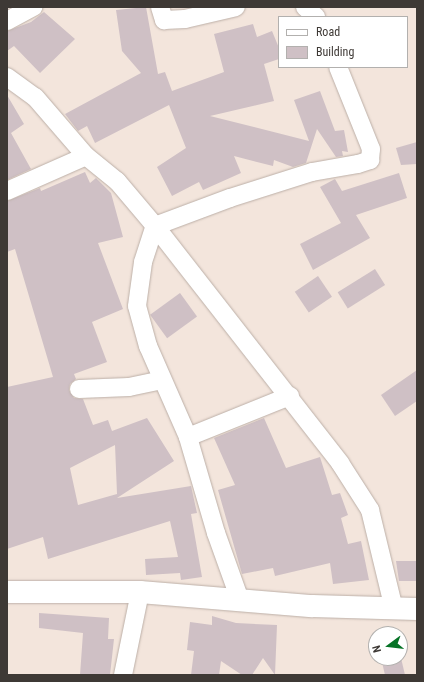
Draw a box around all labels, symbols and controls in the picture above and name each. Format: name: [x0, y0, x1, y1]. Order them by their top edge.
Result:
legend: [278, 16, 408, 68]
text: Road: [316, 25, 340, 39]
text: Building: [316, 45, 354, 59]
north arrow: [368, 626, 408, 666]
text: N: [370, 644, 384, 654]

